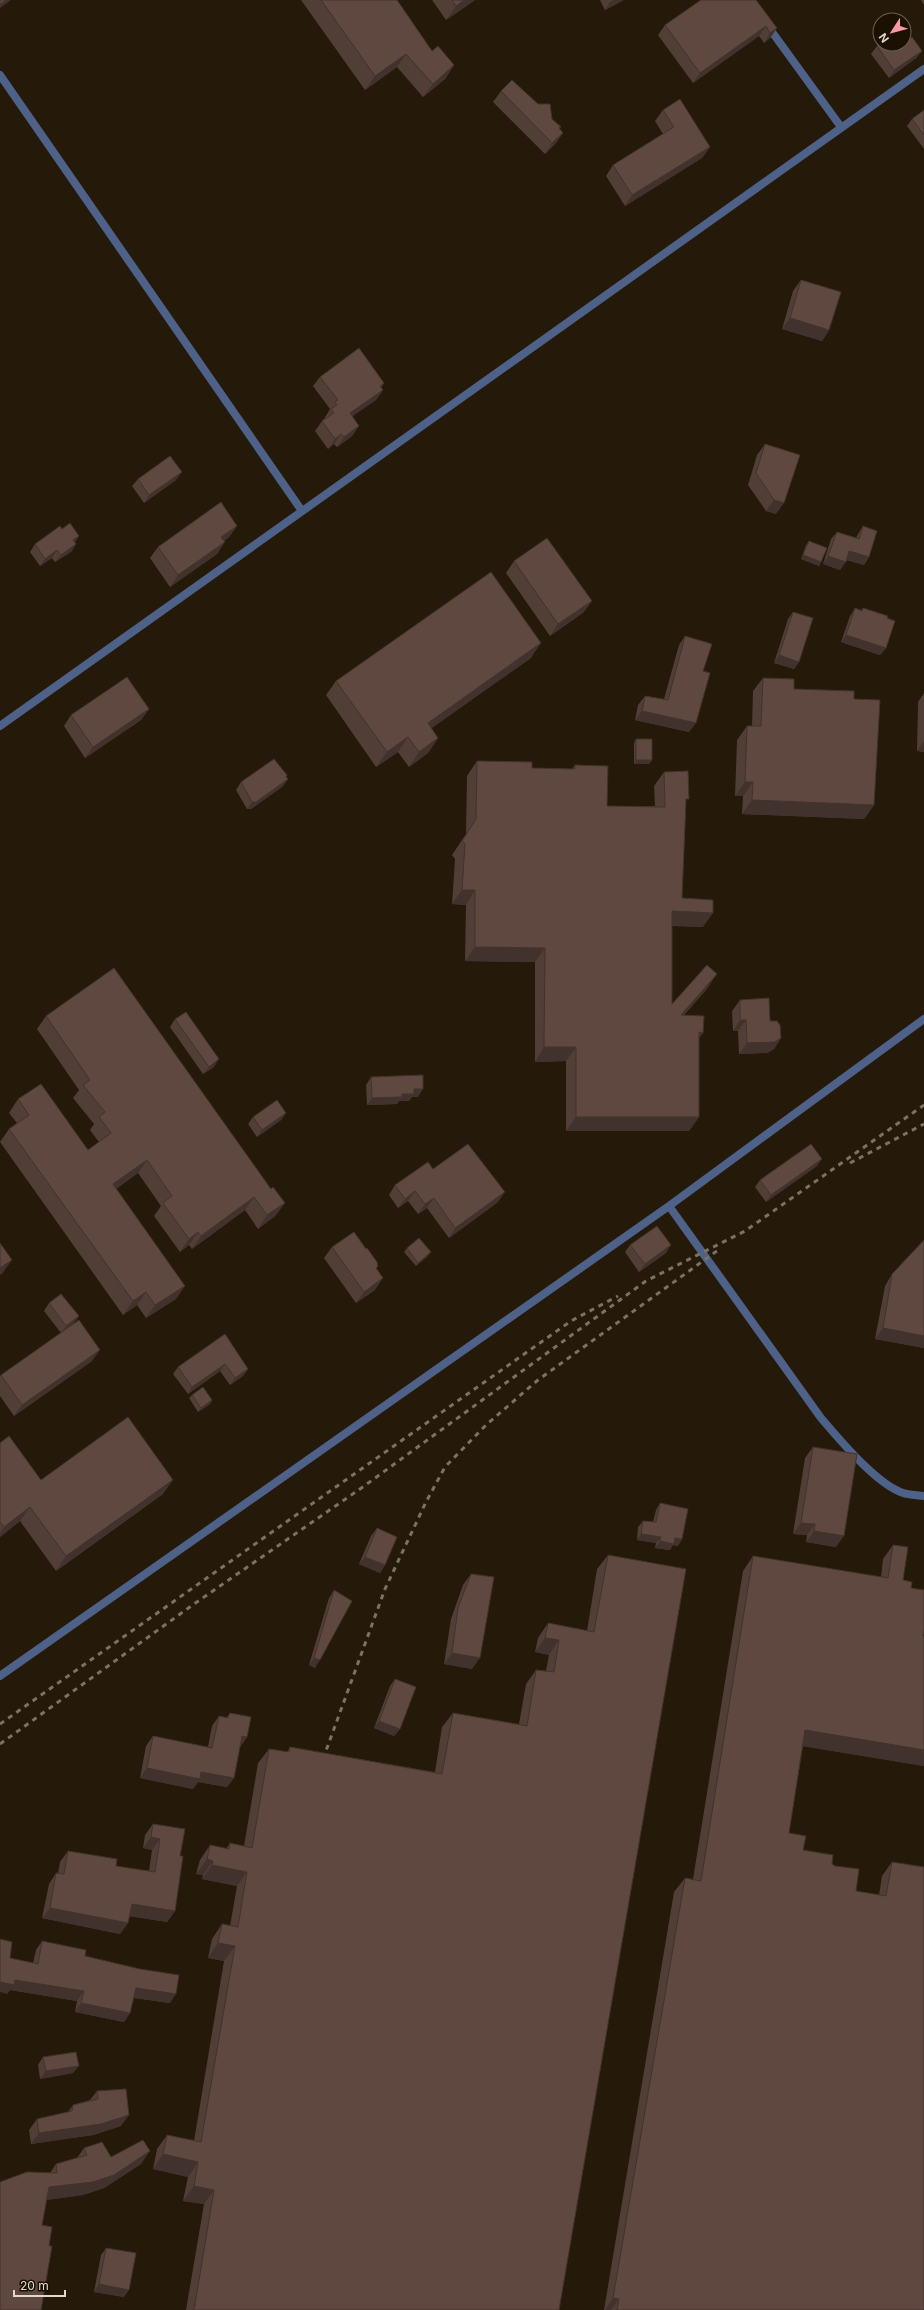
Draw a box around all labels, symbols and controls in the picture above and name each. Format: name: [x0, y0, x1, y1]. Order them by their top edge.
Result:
north arrow: [872, 12, 912, 52]
text: N: [876, 30, 892, 45]
scale bar: [14, 2272, 65, 2298]
text: 20 m: [20, 2278, 49, 2293]

